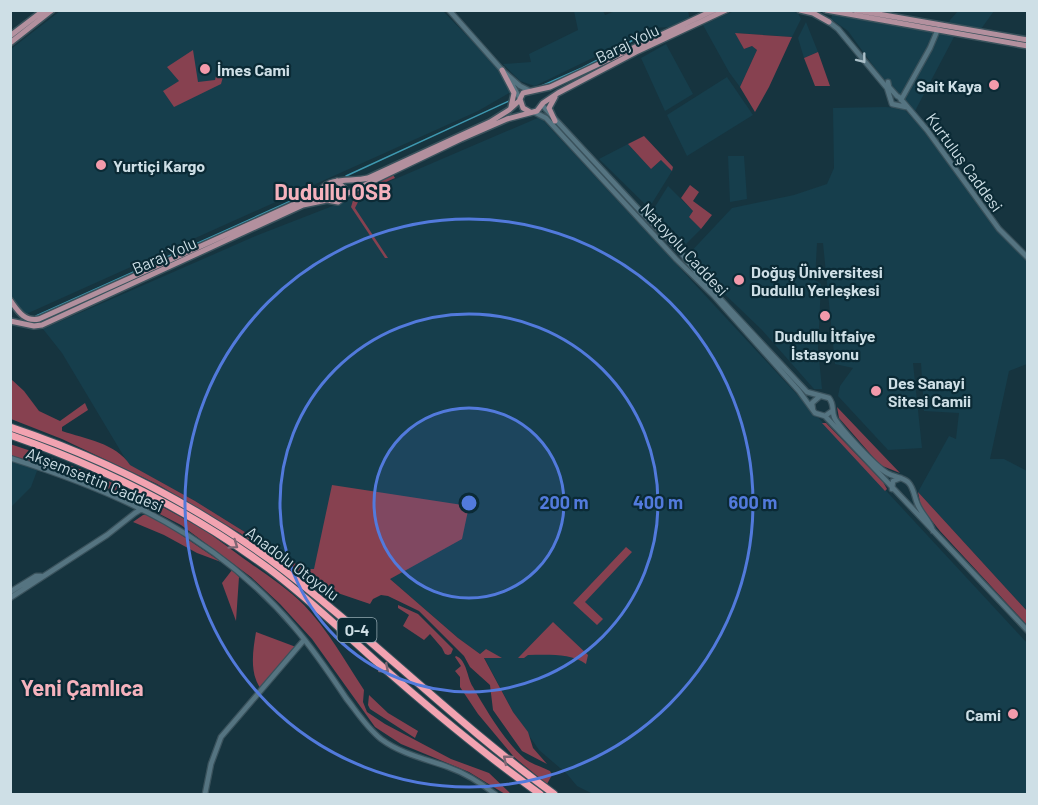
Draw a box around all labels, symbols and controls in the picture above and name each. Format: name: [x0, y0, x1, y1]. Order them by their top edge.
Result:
street label: Baraj Yolu: [592, 19, 662, 67]
one-way arrow: [855, 53, 866, 64]
place label: İmes Cami: [217, 60, 290, 79]
marker: İmes Cami: [198, 62, 212, 76]
place label: Sait Kaya: [916, 76, 982, 95]
marker: Sait Kaya: [987, 78, 1001, 92]
street label: Kurtuluş Caddesi: [923, 109, 1007, 215]
place label: Yurtiçi Kargo: [113, 156, 205, 175]
marker: Yurtiçi Kargo: [94, 158, 108, 172]
district label: Dudullu OSB: [274, 178, 392, 204]
street label: Natoyolu Caddesi: [637, 199, 733, 299]
street label: Baraj Yolu: [129, 232, 199, 278]
place label: Doğuş Üniversitesi Dudullu Yerleşkesi: [751, 262, 883, 299]
marker: Doğuş Üniversitesi Dudullu Yerleşkesi: [732, 273, 746, 287]
marker: Dudullu İtfaiye İstasyonu: [818, 309, 832, 323]
place label: Dudullu İtfaiye İstasyonu: [774, 326, 876, 363]
place label: Des Sanayi Sitesi Camii: [888, 373, 971, 410]
marker: Des Sanayi Sitesi Camii: [869, 384, 883, 398]
street label: Akşemsettin Caddesi: [24, 443, 166, 515]
text: 200 m: [539, 491, 589, 513]
text: 400 m: [633, 491, 683, 513]
text: 600 m: [729, 491, 777, 513]
centre of rings: [459, 493, 479, 513]
street label: Anadolu Otoyolu: [243, 522, 343, 604]
one-way arrow: [228, 538, 239, 549]
road number: O-4: [338, 618, 376, 642]
one-way arrow: [378, 662, 389, 673]
district label: Yeni Çamlıca: [20, 674, 144, 700]
place label: Cami: [965, 705, 1001, 724]
marker: Cami: [1006, 707, 1020, 721]
one-way arrow: [503, 755, 514, 766]

